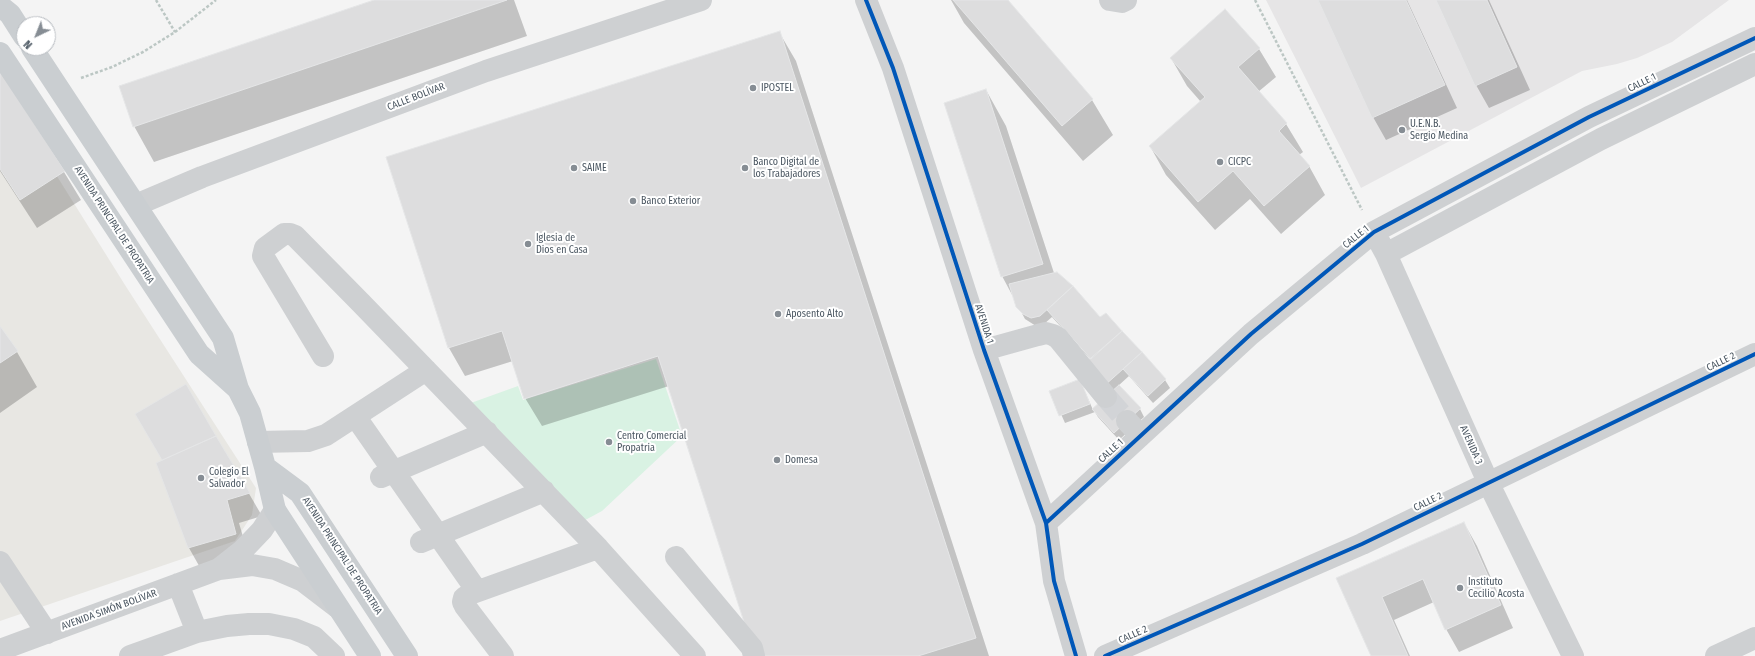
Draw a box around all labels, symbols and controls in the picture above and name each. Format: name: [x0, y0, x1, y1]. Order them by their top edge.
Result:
north arrow: [16, 16, 56, 56]
text: N: [21, 37, 35, 51]
street label: CALLE 1: [1626, 71, 1658, 95]
street label: CALLE BOLÍVAR: [386, 81, 446, 113]
place label: IPOSTEL: [761, 82, 794, 94]
marker: IPOSTEL: [748, 83, 758, 93]
place label: U.E.N.B. Sergio Medina: [1410, 118, 1468, 142]
marker: U.E.N.B. Sergio Medina: [1397, 125, 1407, 135]
place label: Banco Digital de los Trabajadores: [753, 156, 820, 180]
place label: CICPC: [1228, 156, 1251, 168]
marker: CICPC: [1215, 157, 1225, 167]
place label: SAIME: [582, 162, 607, 174]
marker: SAIME: [569, 163, 579, 173]
marker: Banco Digital de los Trabajadores: [740, 163, 750, 173]
street label: AVENIDA PRINCIPAL DE PROPATRIA: [71, 164, 157, 286]
place label: Banco Exterior: [641, 195, 700, 207]
marker: Banco Exterior: [628, 196, 638, 206]
street label: CALLE 1: [1341, 223, 1371, 251]
place label: Iglesia de Dios en Casa: [536, 232, 588, 256]
marker: Iglesia de Dios en Casa: [523, 239, 533, 249]
street label: AVENIDA 1: [972, 303, 996, 345]
place label: Aposento Alto: [786, 308, 843, 320]
marker: Aposento Alto: [773, 309, 783, 319]
street label: CALLE 2: [1705, 350, 1737, 374]
street label: AVENIDA 3: [1457, 424, 1485, 466]
place label: Centro Comercial Propatria: [617, 430, 686, 454]
street label: CALLE 1: [1096, 436, 1126, 466]
marker: Centro Comercial Propatria: [604, 437, 614, 447]
place label: Domesa: [785, 454, 818, 466]
marker: Domesa: [772, 455, 782, 465]
place label: Colegio El Salvador: [209, 466, 249, 490]
marker: Colegio El Salvador: [196, 473, 206, 483]
street label: CALLE 2: [1412, 490, 1444, 514]
street label: AVENIDA PRINCIPAL DE PROPATRIA: [299, 495, 385, 617]
place label: Instituto Cecilio Acosta: [1468, 576, 1524, 600]
marker: Instituto Cecilio Acosta: [1455, 583, 1465, 593]
street label: AVENIDA SIMÓN BOLÍVAR: [60, 587, 158, 633]
street label: CALLE 2: [1117, 623, 1149, 647]

